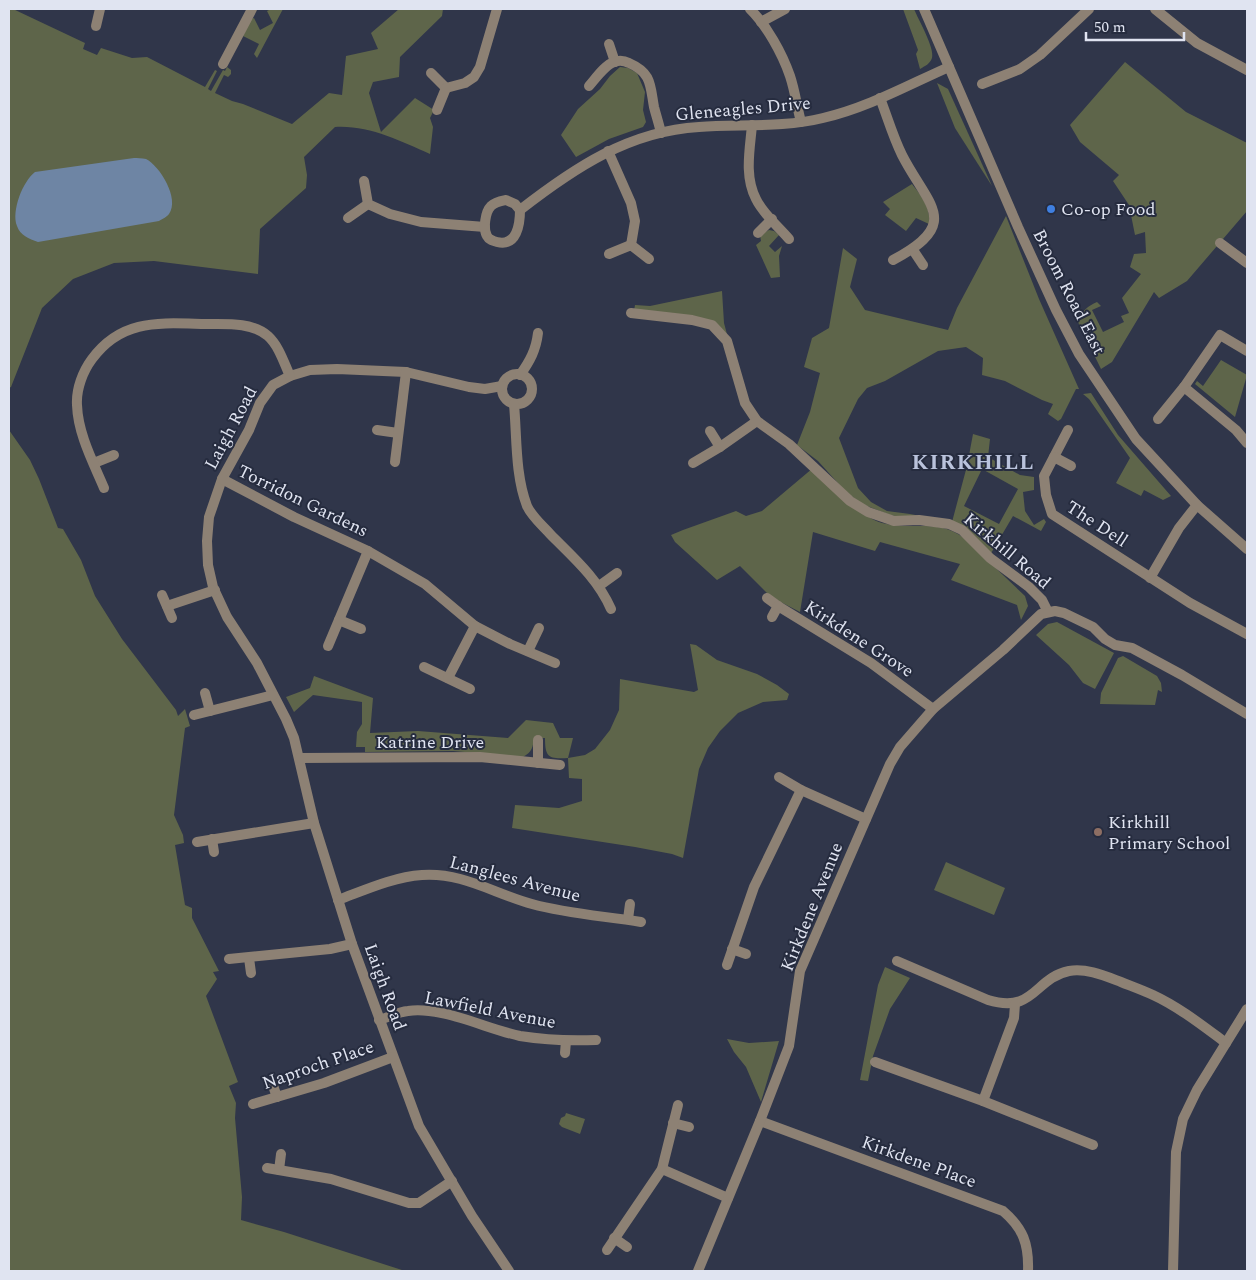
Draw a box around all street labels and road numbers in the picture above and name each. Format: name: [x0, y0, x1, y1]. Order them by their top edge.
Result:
street label: Gleneagles Drive: [674, 90, 812, 128]
street label: Broom Road East: [1026, 224, 1112, 360]
street label: Laigh Road: [198, 381, 264, 475]
street label: Torridon Gardens: [233, 458, 373, 544]
street label: The Dell: [1061, 494, 1133, 554]
street label: Kirkhill Road: [957, 506, 1057, 596]
street label: Kirkdene Grove: [799, 593, 919, 685]
street label: Katrine Drive: [376, 729, 484, 756]
street label: Kirkdene Avenue: [774, 838, 850, 976]
street label: Langlees Avenue: [446, 849, 584, 909]
street label: Laigh Road: [357, 940, 413, 1034]
street label: Lawfield Avenue: [422, 984, 558, 1036]
street label: Naproch Place: [258, 1033, 378, 1097]
street label: Kirkdene Place: [858, 1129, 980, 1195]

